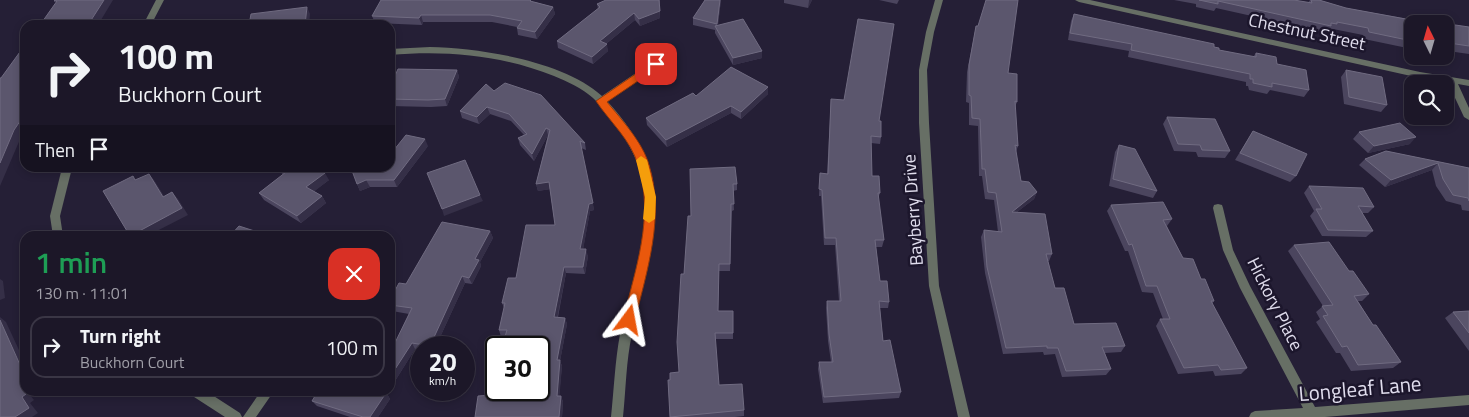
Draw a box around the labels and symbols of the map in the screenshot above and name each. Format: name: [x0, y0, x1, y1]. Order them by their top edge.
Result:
street label: Chestnut Street: [1246, 6, 1369, 57]
north arrow: [1404, 15, 1454, 65]
pin: [635, 43, 677, 85]
street label: Bayberry Drive: [895, 153, 930, 267]
street label: Hickory Place: [1240, 252, 1310, 355]
position arrow: [602, 293, 654, 345]
speed limit sign: 30: [485, 336, 550, 401]
street label: Longleaf Lane: [1297, 367, 1423, 409]

